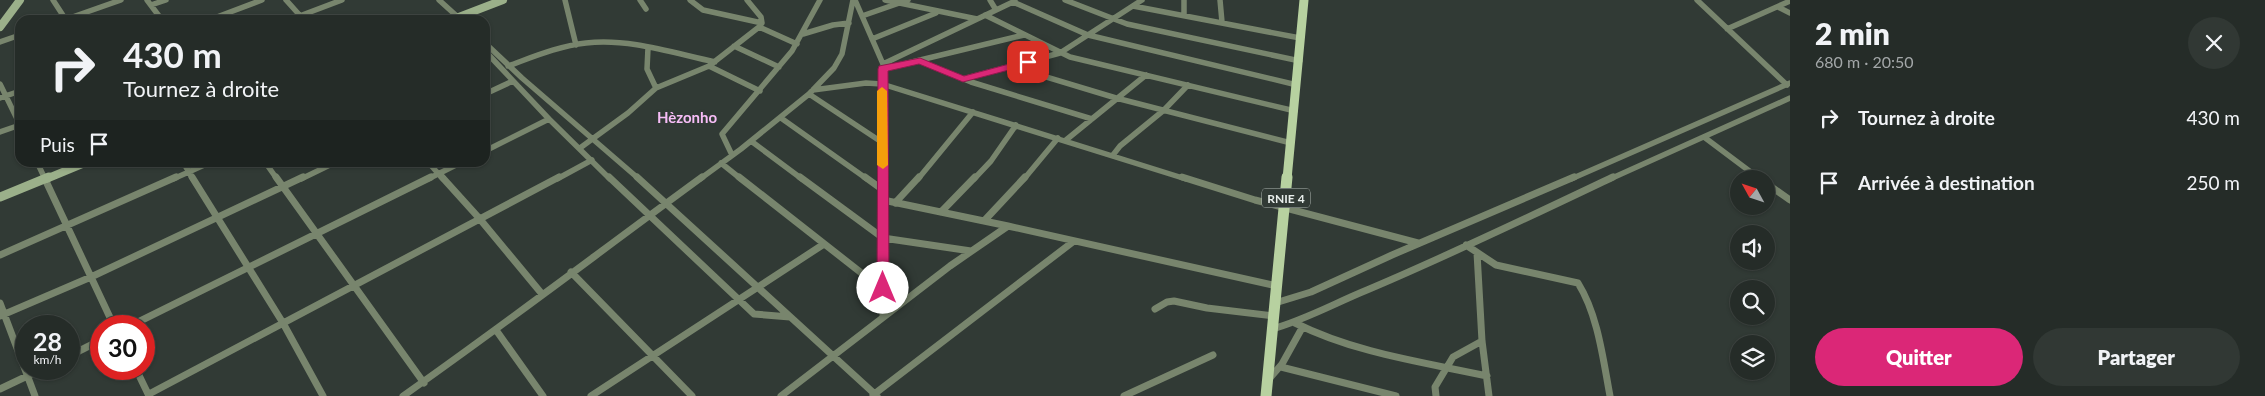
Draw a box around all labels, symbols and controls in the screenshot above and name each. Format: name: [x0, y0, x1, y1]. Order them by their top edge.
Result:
text: 2 min: [1815, 15, 1890, 51]
button: close: [2188, 17, 2240, 69]
text: 430 m: [123, 33, 222, 75]
icon: right: [40, 35, 105, 100]
pin: [1007, 41, 1049, 83]
icon: arrive: [1014, 48, 1042, 76]
text: 680 m · 20:50: [1815, 52, 1914, 71]
text: Tournez à droite: [123, 75, 279, 102]
icon: right: [1815, 104, 1843, 132]
text: Tournez à droite: [1858, 106, 1995, 129]
text: 430 m: [2186, 106, 2240, 129]
district label: Hèzonho: [657, 108, 718, 126]
icon: arrive: [85, 130, 113, 158]
text: Puis: [40, 133, 75, 156]
icon: arrive: [1815, 169, 1843, 197]
north arrow: [1730, 170, 1775, 215]
map controls: [1730, 170, 1775, 380]
text: Arrivée à destination: [1858, 171, 2035, 194]
text: 250 m: [2186, 171, 2240, 194]
road number: RNIE 4: [1262, 188, 1310, 208]
button: sound: [1730, 225, 1775, 270]
position arrow: [856, 261, 908, 313]
button: search: [1730, 280, 1775, 325]
speed limit sign: 30: [90, 315, 155, 380]
text: 28: [33, 326, 62, 356]
button: Quitter: [1815, 328, 2023, 386]
button: Partager: [2033, 328, 2240, 386]
button: layers: [1730, 335, 1775, 380]
text: km/h: [33, 352, 62, 367]

